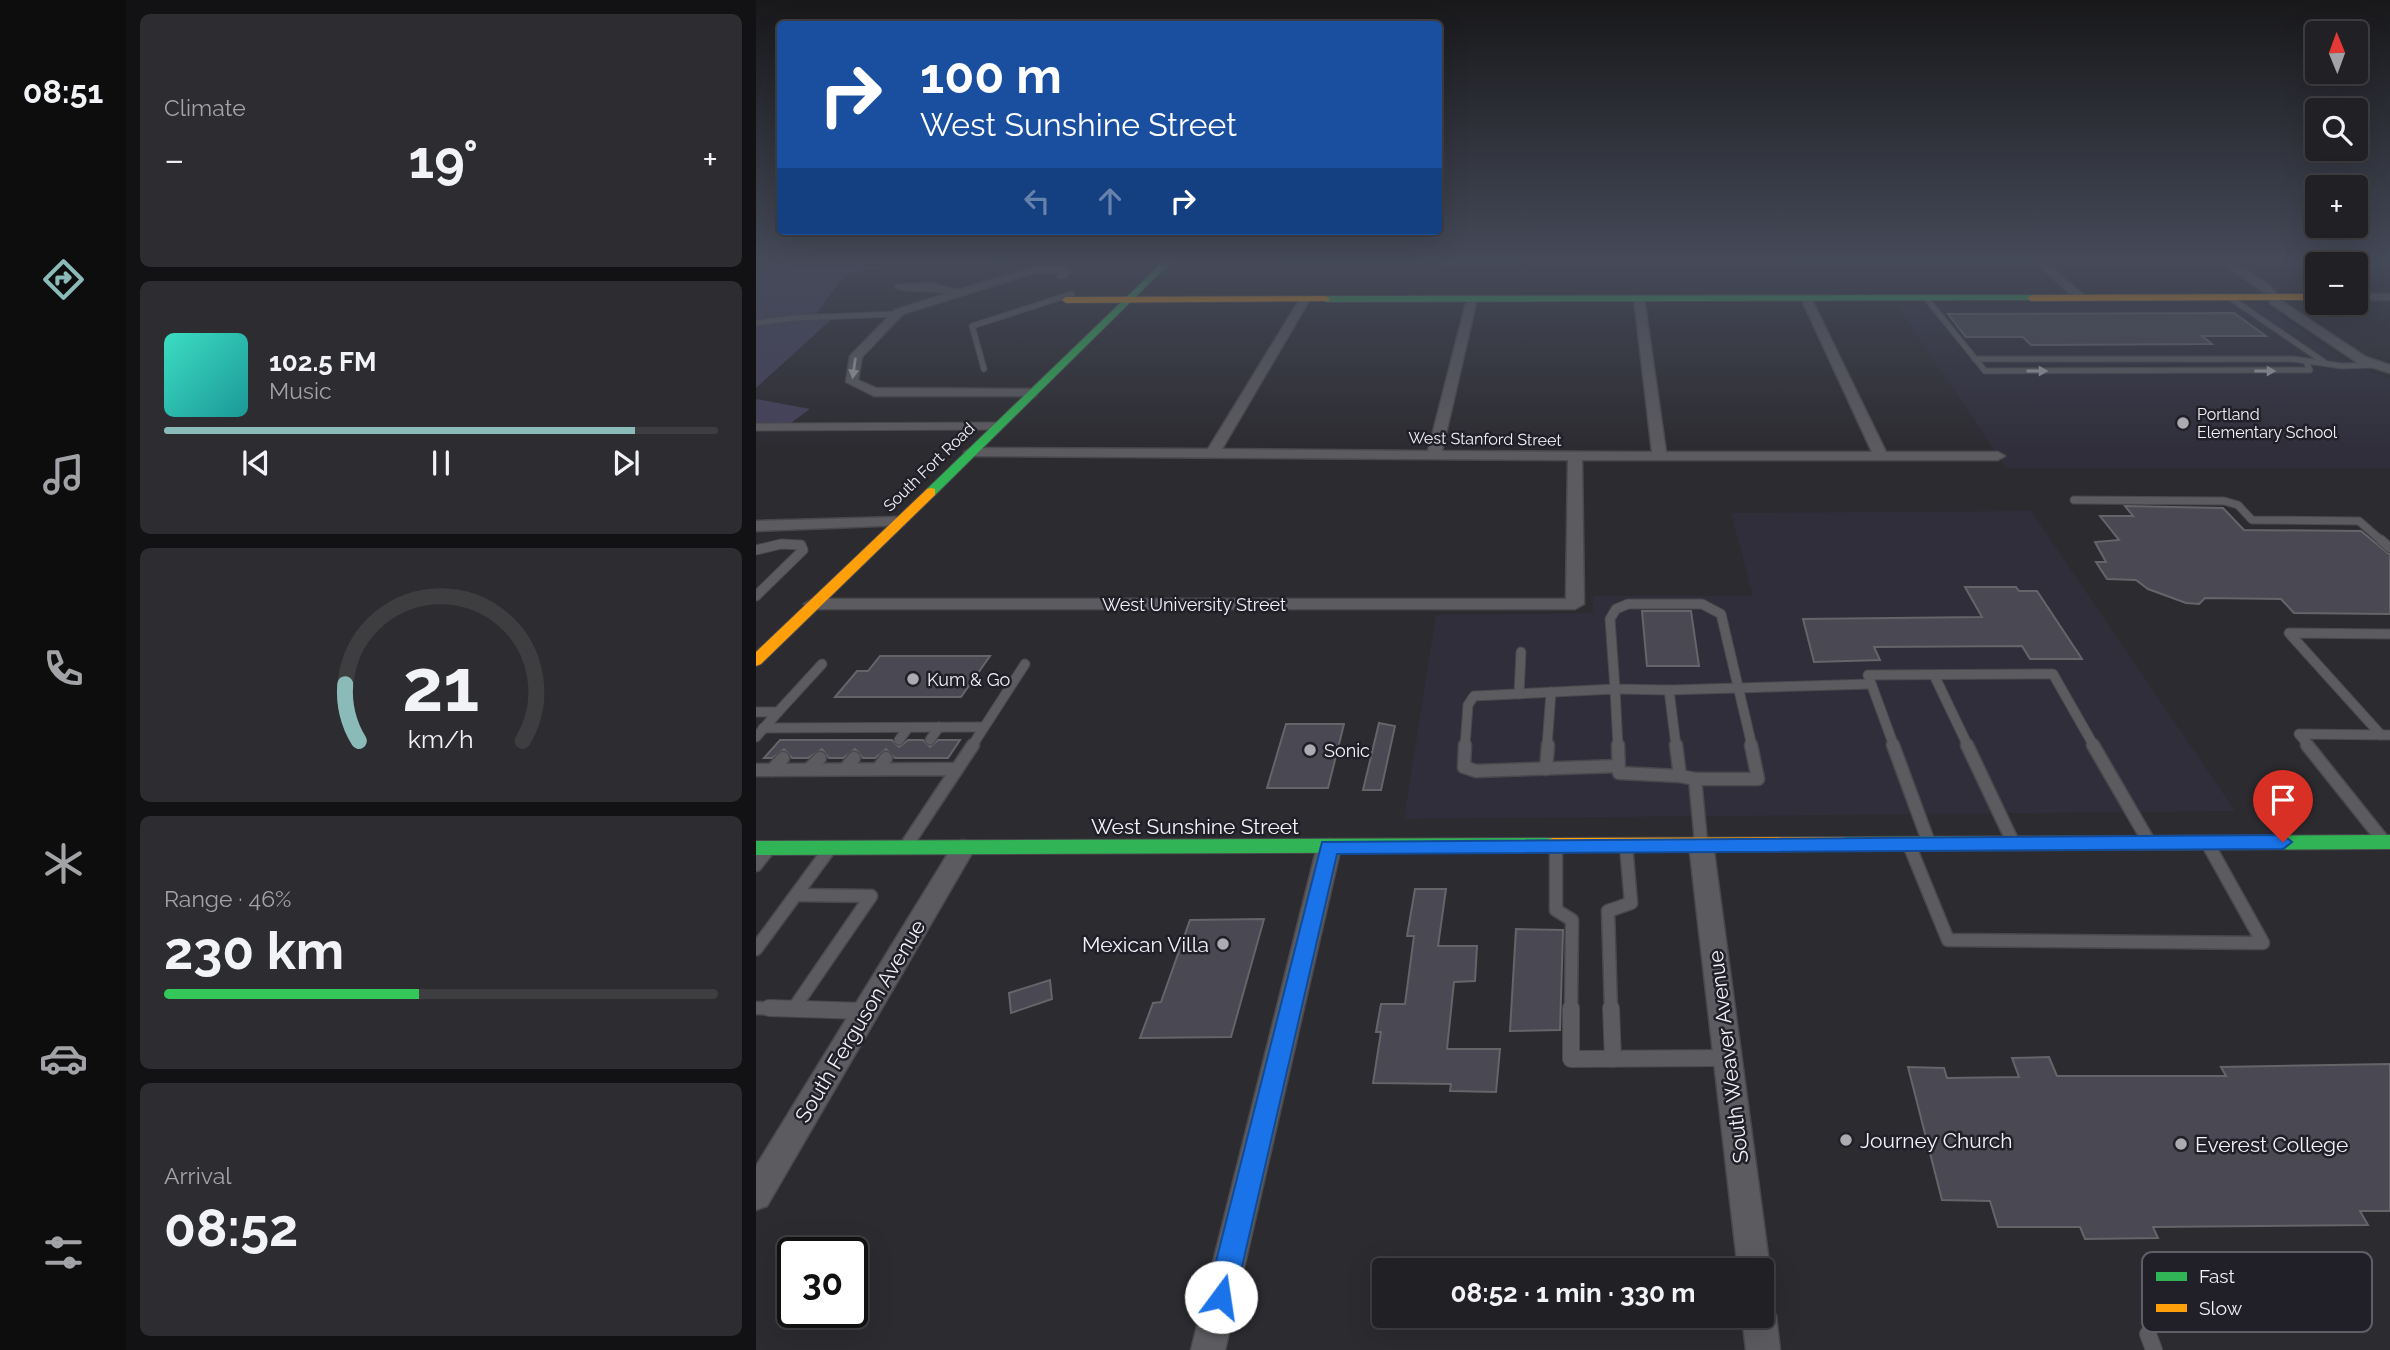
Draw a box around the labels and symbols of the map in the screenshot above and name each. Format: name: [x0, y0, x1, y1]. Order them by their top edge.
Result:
north arrow: [2305, 21, 2368, 84]
one-way arrow: [848, 357, 859, 379]
one-way arrow: [2026, 365, 2048, 377]
one-way arrow: [2254, 365, 2276, 377]
place label: Portland Elementary School: [2197, 405, 2338, 442]
marker: Portland Elementary School: [2175, 415, 2191, 431]
street label: South Fort Road: [879, 419, 979, 515]
street label: West Stanford Street: [1408, 428, 1563, 450]
street label: West University Street: [1102, 594, 1286, 615]
place label: Kum & Go: [927, 669, 1011, 690]
marker: Kum & Go: [905, 671, 921, 687]
place label: Sonic: [1324, 740, 1370, 761]
marker: Sonic: [1302, 742, 1318, 758]
pin: [2253, 770, 2313, 842]
street label: West Sunshine Street: [1091, 814, 1299, 839]
street label: South Ferguson Avenue: [789, 915, 931, 1127]
place label: Mexican Villa: [1082, 932, 1209, 957]
marker: Mexican Villa: [1215, 936, 1231, 952]
street label: South Weaver Avenue: [1703, 949, 1753, 1165]
place label: Journey Church: [1860, 1128, 2013, 1153]
marker: Journey Church: [1838, 1132, 1854, 1148]
place label: Everest College: [2195, 1132, 2348, 1157]
marker: Everest College: [2173, 1136, 2189, 1152]
speed limit sign: 30: [777, 1237, 868, 1328]
legend: [2142, 1252, 2372, 1332]
position arrow: [1184, 1260, 1258, 1334]
text: Fast: [2199, 1265, 2235, 1287]
text: Slow: [2199, 1297, 2243, 1319]

